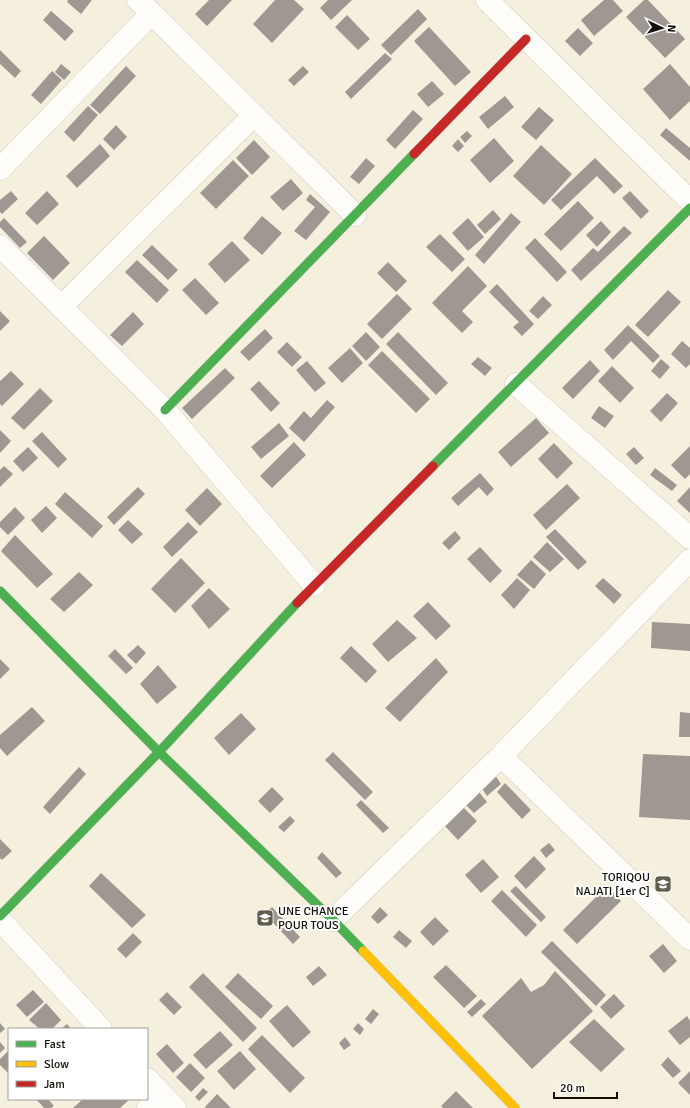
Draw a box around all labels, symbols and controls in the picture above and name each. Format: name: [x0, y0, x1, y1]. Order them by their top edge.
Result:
north arrow: [642, 8, 682, 48]
text: N: [665, 24, 678, 33]
place label: TORIQOU NAJATI [1er C]: [575, 870, 650, 899]
school or university icon: TORIQOU NAJATI [1er C]: [653, 874, 673, 894]
place label: UNE CHANCE POUR TOUS: [278, 904, 349, 933]
school or university icon: UNE CHANCE POUR TOUS: [255, 908, 275, 928]
legend: [8, 1028, 148, 1100]
text: Fast: [44, 1037, 65, 1052]
text: Slow: [44, 1057, 69, 1072]
scale bar: [554, 1074, 617, 1100]
text: Jam: [44, 1077, 65, 1092]
text: 20 m: [560, 1081, 585, 1096]

